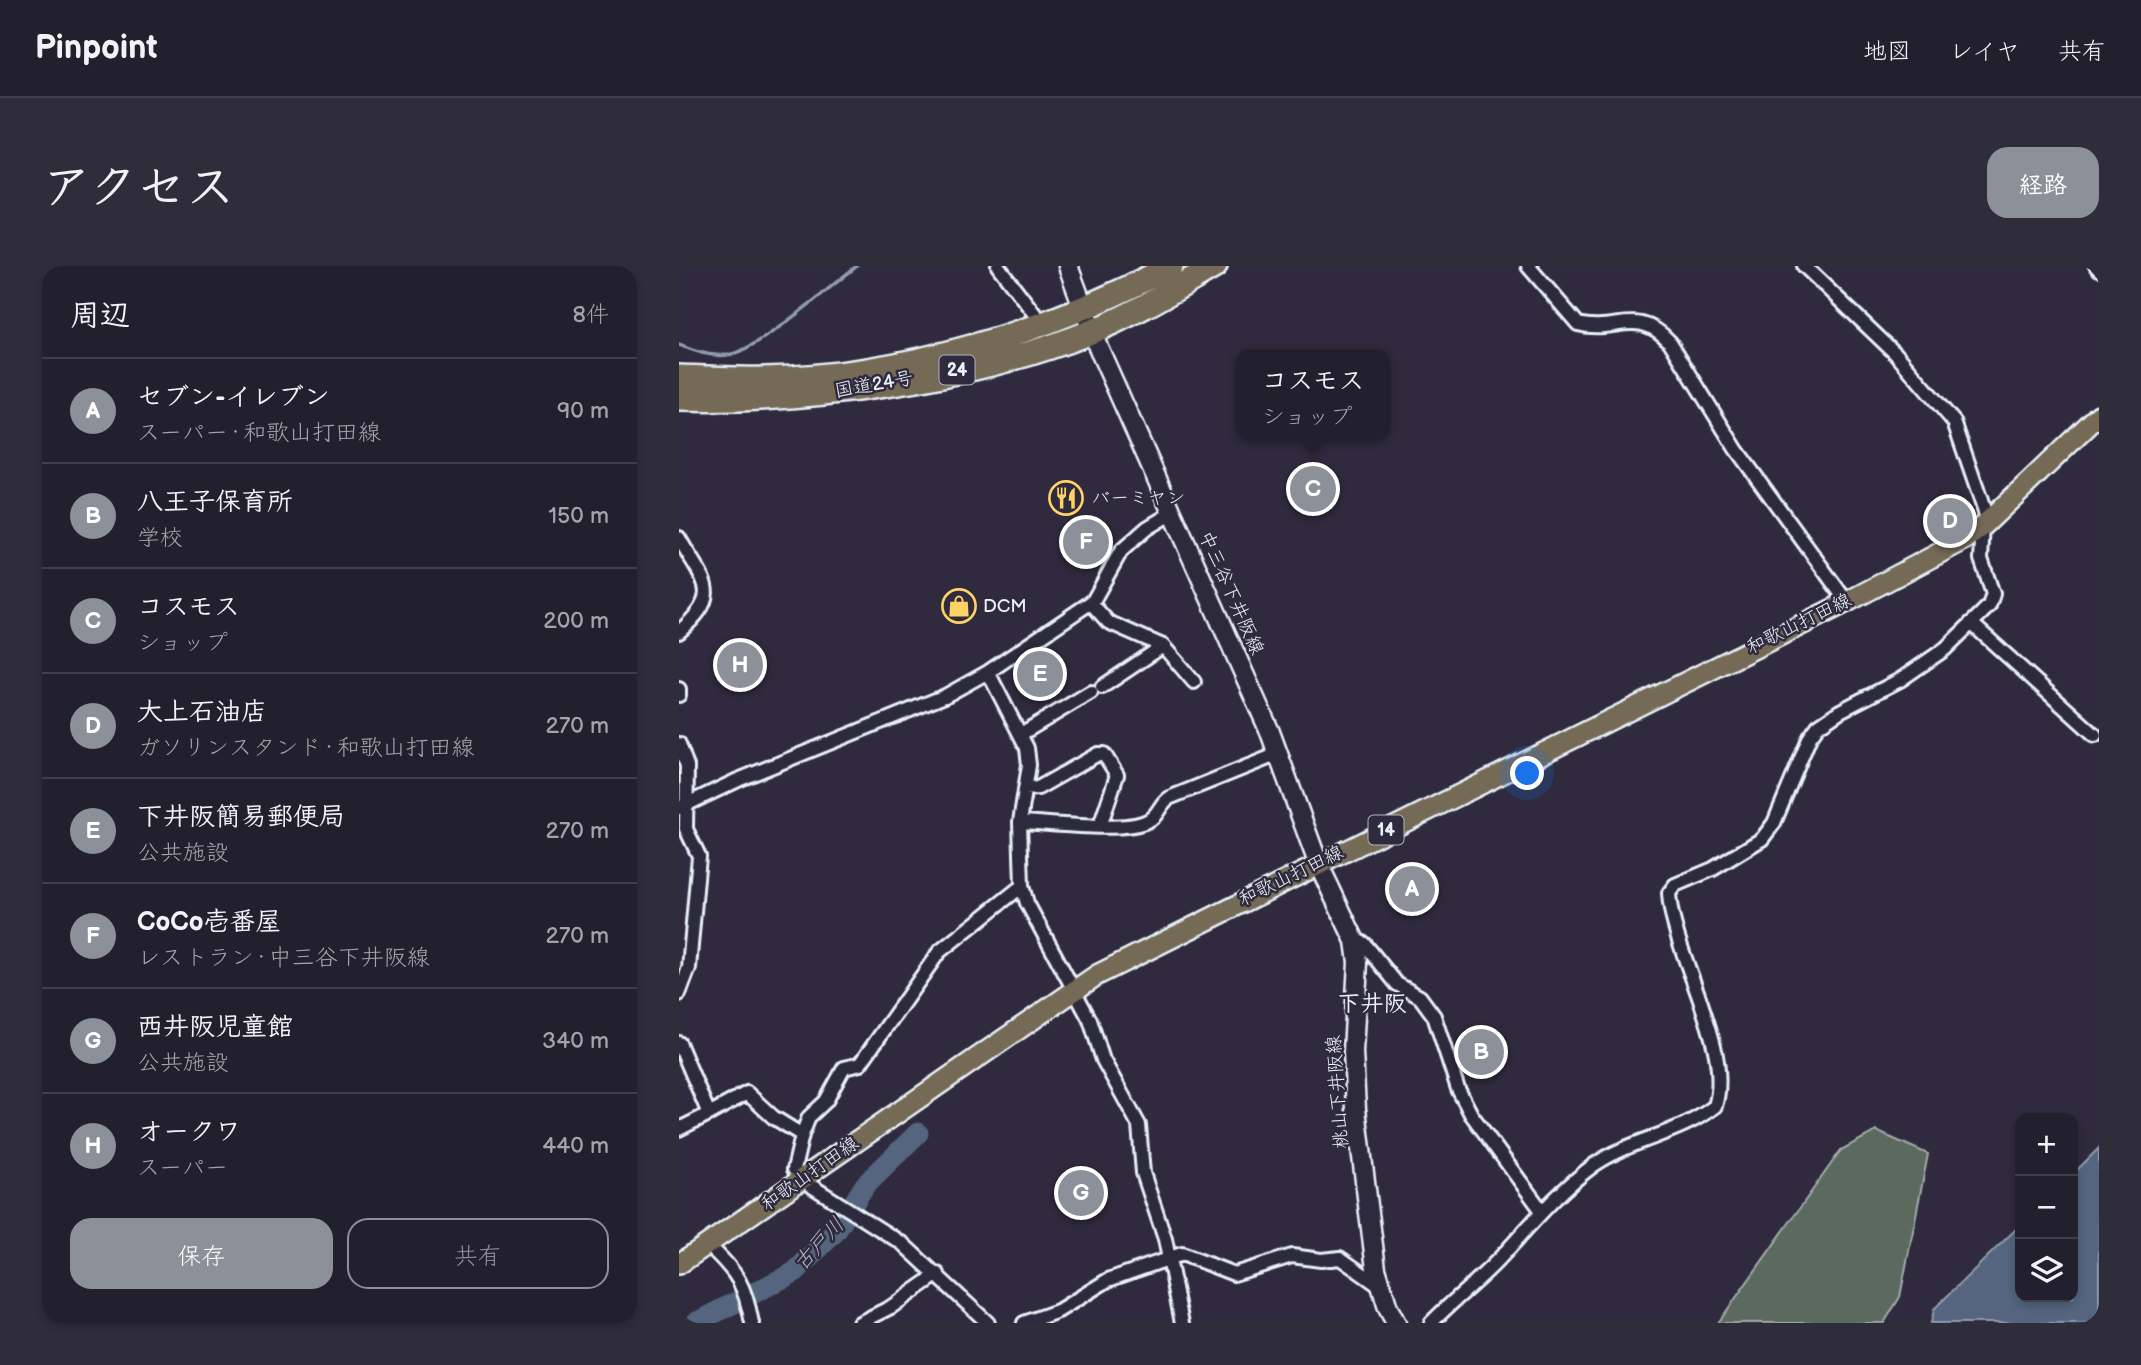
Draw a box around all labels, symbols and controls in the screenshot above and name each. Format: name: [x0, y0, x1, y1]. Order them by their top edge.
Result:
text: Pinpoint: [35, 28, 157, 68]
text: 地図: [1863, 37, 1911, 66]
text: レイヤ: [1949, 37, 2020, 66]
text: 共有: [2058, 37, 2106, 66]
button: 経路: [1987, 147, 2099, 218]
text: アクセス: [42, 159, 235, 218]
text: 周辺: [70, 298, 130, 334]
text: 8件: [573, 301, 609, 329]
popup: [1236, 349, 1390, 440]
road number: 24: [939, 356, 975, 385]
text: コスモス: [1262, 366, 1364, 397]
street label: 国道24号: [833, 367, 915, 403]
text: セブン-イレブン: [137, 382, 330, 413]
text: A: [86, 397, 100, 425]
text: 90 m: [557, 397, 609, 425]
text: ショップ: [1262, 403, 1353, 431]
text: スーパー · 和歌山打田線: [137, 419, 381, 447]
pin: C: [1290, 463, 1336, 515]
restaurant icon: バーミヤン: [1047, 479, 1085, 517]
text: 八王子保育所: [137, 487, 293, 518]
place label: バーミヤン: [1091, 487, 1186, 510]
pin: D: [1927, 495, 1973, 547]
text: B: [85, 502, 101, 530]
text: 150 m: [548, 502, 609, 530]
pin: F: [1063, 516, 1109, 568]
text: 学校: [137, 524, 183, 552]
street label: 中三谷下井阪線: [1193, 528, 1269, 658]
shop icon: DCM: [940, 587, 978, 625]
street label: 和歌山打田線: [1743, 589, 1855, 659]
text: コスモス: [137, 592, 240, 623]
place label: DCM: [983, 595, 1027, 618]
text: C: [85, 607, 101, 635]
text: 200 m: [543, 607, 609, 635]
text: ショップ: [137, 629, 228, 657]
pin: H: [717, 639, 763, 691]
pin: E: [1017, 648, 1063, 700]
text: 大上石油店: [137, 697, 267, 728]
text: D: [85, 712, 101, 740]
text: 270 m: [545, 712, 609, 740]
text: ガソリンスタンド · 和歌山打田線: [137, 734, 474, 762]
your location: [1510, 756, 1544, 790]
text: 下井阪簡易郵便局: [137, 802, 345, 833]
road number: 14: [1369, 816, 1403, 844]
text: E: [86, 817, 100, 845]
text: 270 m: [545, 817, 609, 845]
text: 公共施設: [137, 839, 229, 867]
street label: 和歌山打田線: [1235, 841, 1347, 911]
pin: A: [1389, 863, 1435, 915]
text: CoCo壱番屋: [137, 907, 282, 938]
text: F: [86, 922, 100, 950]
text: 270 m: [545, 922, 609, 950]
text: レストラン · 中三谷下井阪線: [137, 944, 430, 972]
district label: 下井阪: [1338, 990, 1407, 1018]
text: 西井阪児童館: [137, 1012, 293, 1043]
pin: B: [1458, 1026, 1504, 1078]
text: G: [85, 1027, 101, 1055]
text: 340 m: [542, 1027, 609, 1055]
street label: 桃山下井阪線: [1323, 1034, 1353, 1150]
text: 公共施設: [137, 1049, 229, 1077]
map controls: [2015, 1113, 2078, 1302]
button: +: [2015, 1113, 2078, 1176]
text: オークワ: [137, 1117, 241, 1148]
text: H: [84, 1132, 102, 1160]
text: 440 m: [542, 1132, 609, 1160]
street label: 和歌山打田線: [757, 1132, 863, 1216]
text: スーパー: [137, 1154, 228, 1182]
pin: G: [1058, 1167, 1104, 1219]
button: −: [2015, 1176, 2078, 1239]
water label: 古戸川: [788, 1212, 850, 1276]
button: 保存: [70, 1218, 333, 1289]
button: 共有: [347, 1218, 609, 1289]
button: layers: [2015, 1239, 2078, 1302]

